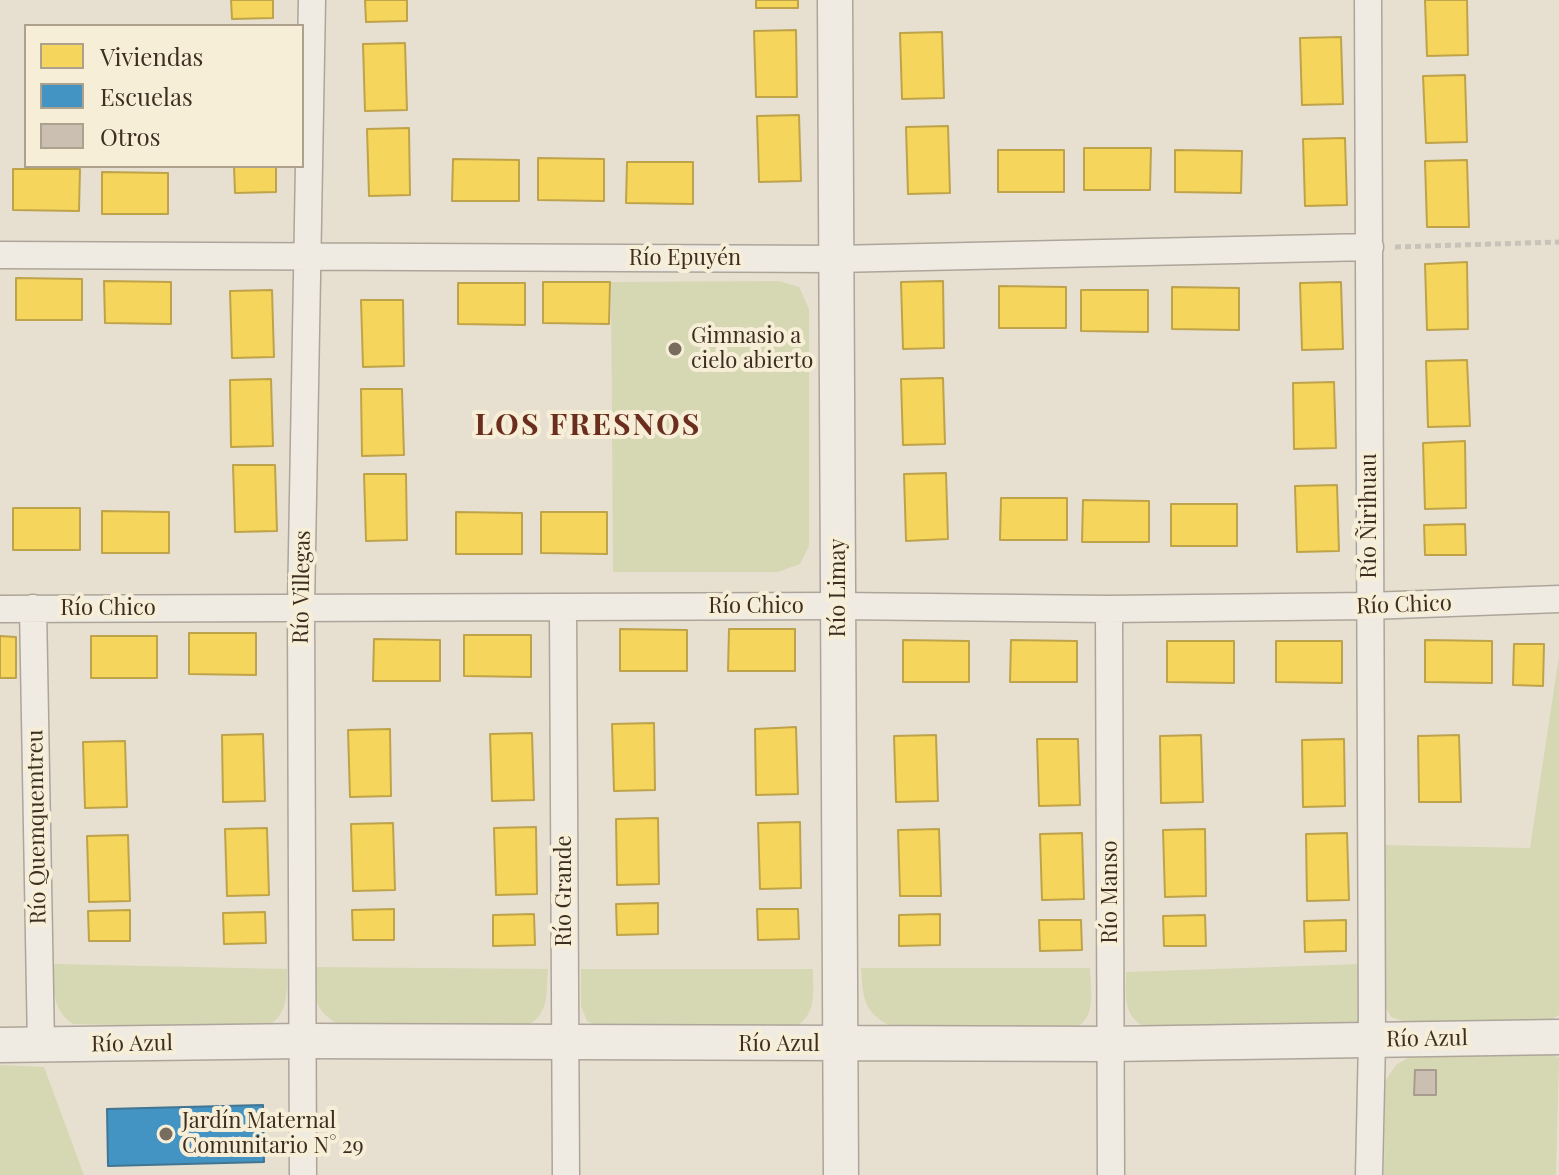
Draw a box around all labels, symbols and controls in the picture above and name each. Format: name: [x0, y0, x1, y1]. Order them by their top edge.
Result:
legend: [24, 24, 304, 168]
text: Viviendas: [100, 40, 203, 72]
text: Escuelas: [100, 80, 193, 112]
text: Otros: [100, 120, 160, 152]
street label: Río Epuyén: [629, 245, 741, 271]
place label: Gimnasio a cielo abierto: [691, 323, 813, 374]
marker: Gimnasio a cielo abierto: [666, 340, 684, 358]
district label: LOS FRESNOS: [475, 408, 701, 444]
street label: Río Ñirihuau: [1356, 453, 1382, 579]
street label: Río Villegas: [288, 530, 316, 644]
street label: Río Limay: [825, 538, 851, 638]
street label: Río Chico: [1356, 590, 1452, 620]
street label: Río Chico: [708, 593, 804, 619]
street label: Río Chico: [60, 595, 156, 621]
street label: Río Quemquemtreu: [22, 729, 52, 925]
street label: Río Grande: [551, 835, 577, 947]
street label: Río Manso: [1097, 840, 1123, 944]
street label: Río Azul: [1386, 1025, 1468, 1053]
street label: Río Azul: [91, 1030, 173, 1058]
street label: Río Azul: [738, 1031, 820, 1057]
place label: Jardín Maternal Comunitario N° 29: [182, 1108, 364, 1160]
marker: Jardín Maternal Comunitario N° 29: [157, 1125, 175, 1143]

